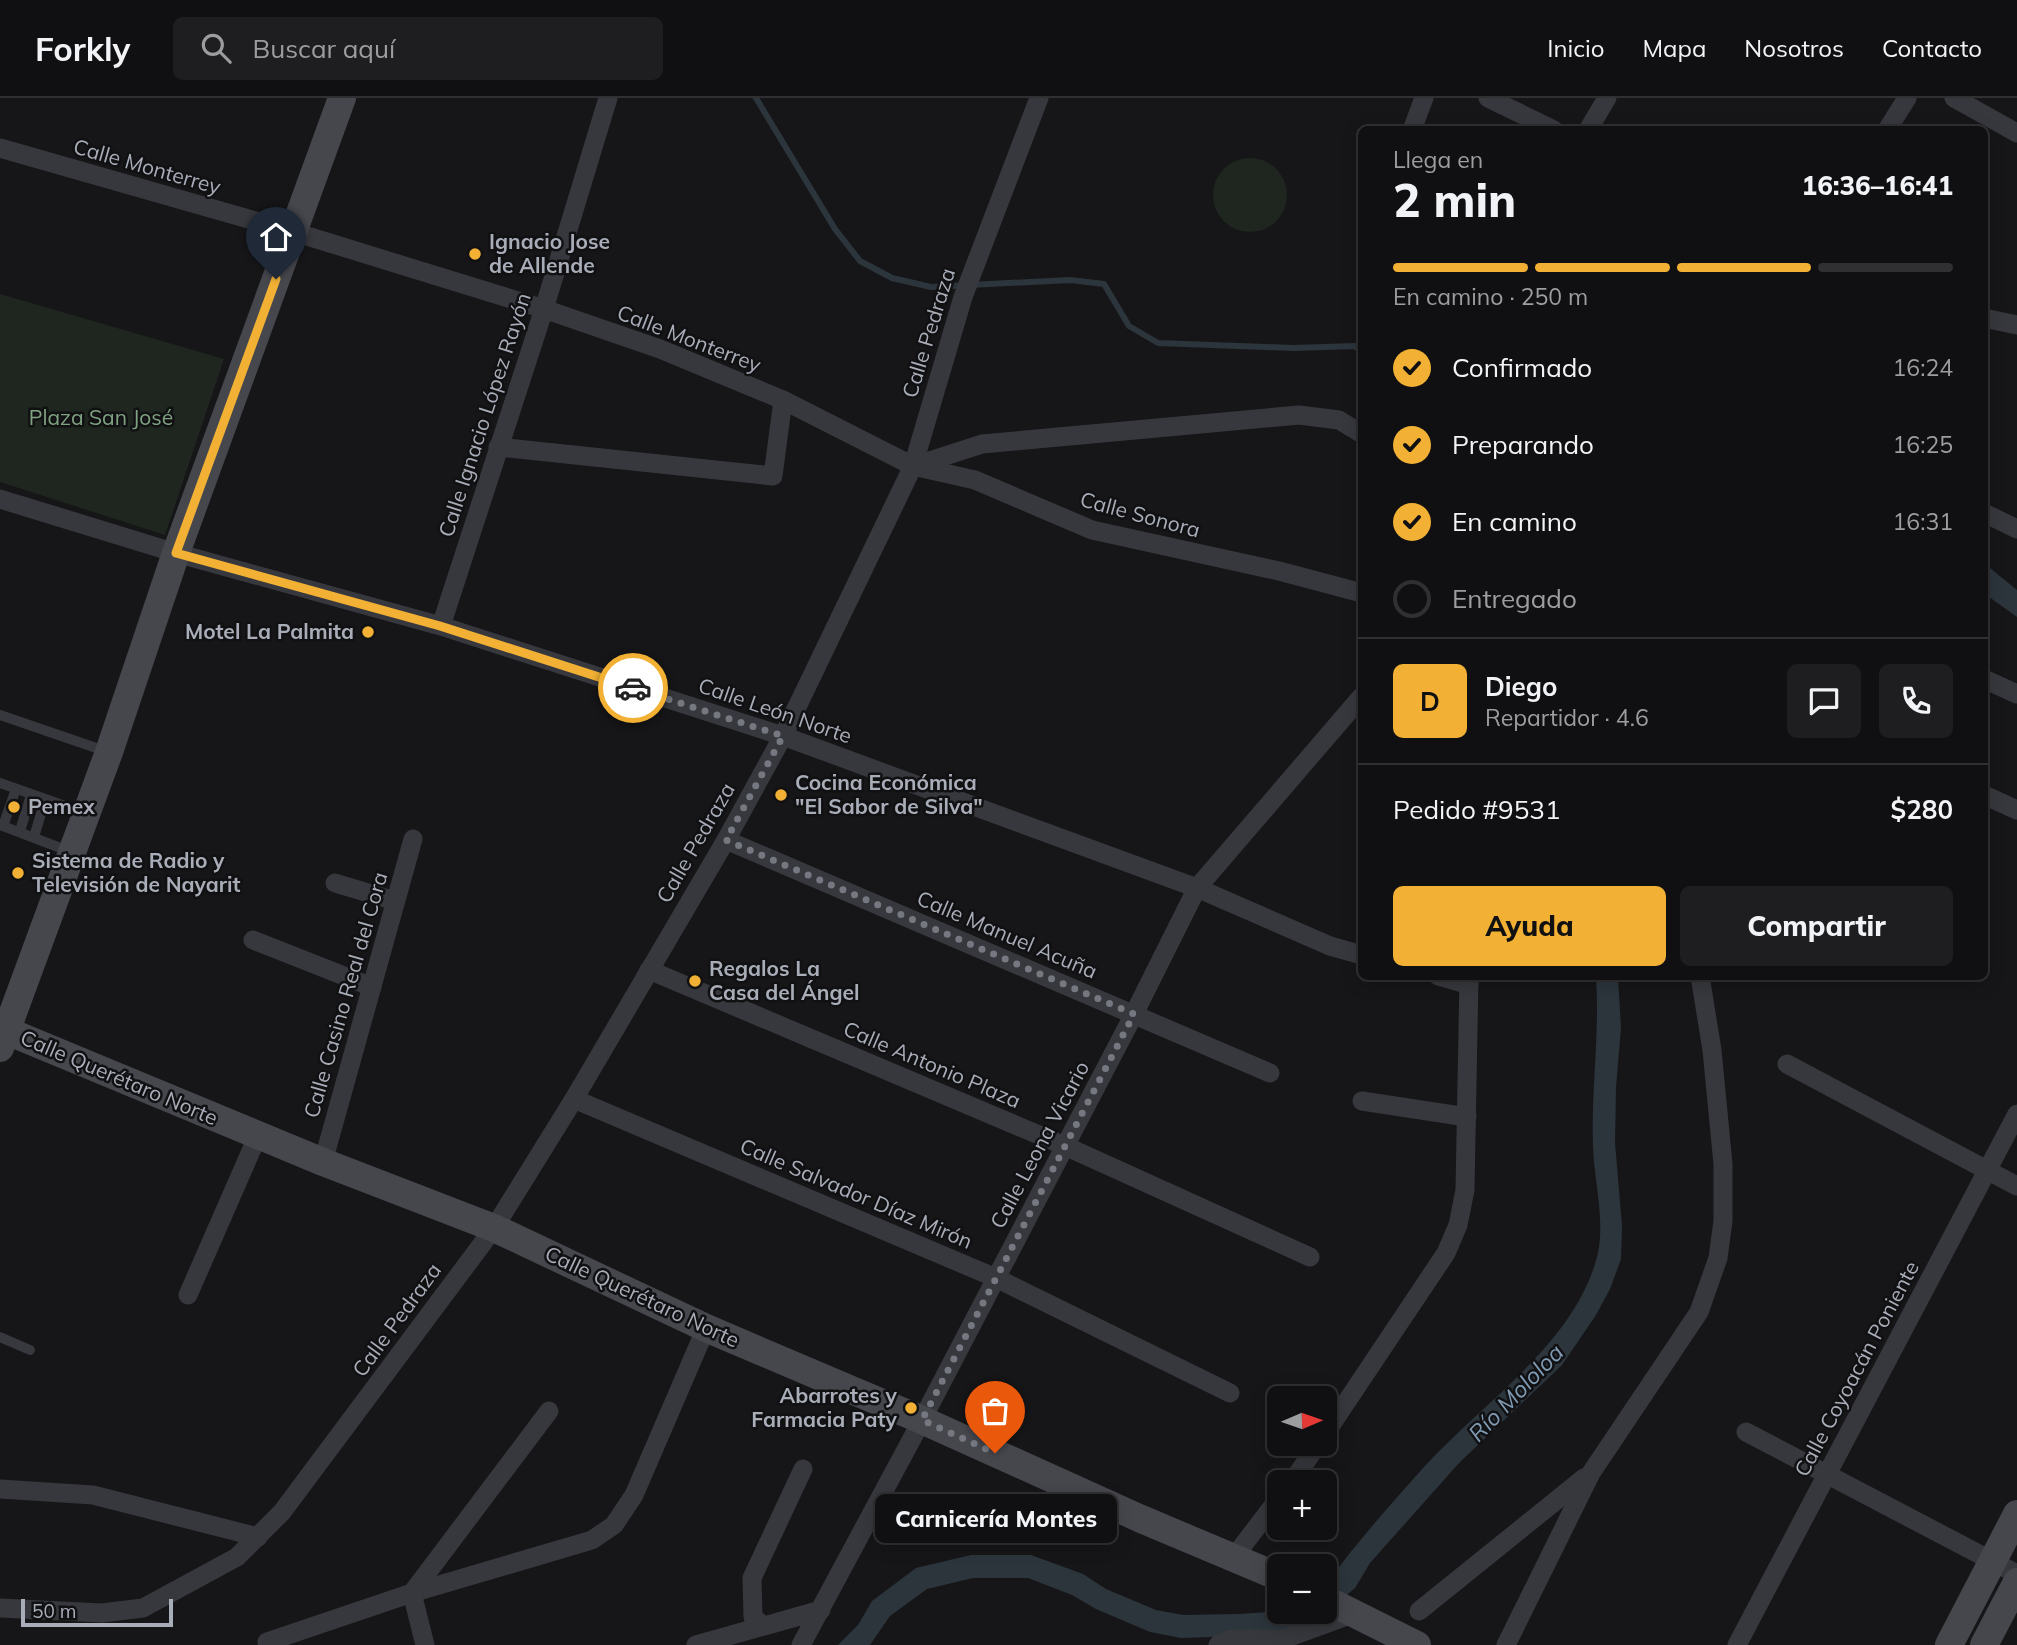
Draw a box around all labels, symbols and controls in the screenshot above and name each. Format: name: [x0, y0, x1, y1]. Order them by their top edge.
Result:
search box: [173, 17, 663, 80]
text: Forkly: [35, 28, 131, 69]
icon: search: [197, 29, 235, 67]
text: Buscar aquí: [253, 32, 395, 65]
text: Inicio: [1547, 33, 1604, 63]
text: Mapa: [1642, 33, 1706, 63]
text: Nosotros: [1744, 33, 1844, 63]
text: Contacto: [1882, 33, 1982, 63]
street label: Calle Monterrey: [71, 133, 224, 199]
text: Llega en: [1393, 145, 1483, 174]
text: 16:36–16:41: [1802, 169, 1953, 202]
text: 2 min: [1393, 171, 1516, 229]
pin: [246, 207, 306, 279]
icon: home: [257, 218, 295, 256]
place label: Ignacio Jose de Allende: [489, 228, 610, 278]
marker: Ignacio Jose de Allende: [467, 246, 483, 262]
street label: Calle Pedraza: [896, 265, 960, 401]
text: En camino · 250 m: [1393, 282, 1588, 311]
street label: Calle Ignacio López Rayón: [432, 289, 536, 540]
street label: Calle Monterrey: [614, 299, 765, 377]
icon: check: [1393, 349, 1431, 387]
text: Confirmado: [1452, 351, 1592, 384]
text: 16:24: [1893, 353, 1953, 382]
park label: Plaza San José: [29, 404, 173, 430]
icon: check: [1393, 426, 1431, 464]
text: Preparando: [1452, 428, 1594, 461]
text: 16:25: [1893, 430, 1953, 459]
street label: Calle Sonora: [1077, 486, 1203, 543]
icon: check: [1393, 503, 1431, 541]
text: En camino: [1452, 505, 1577, 538]
text: 16:31: [1893, 507, 1953, 536]
text: Entregado: [1452, 582, 1577, 615]
place label: Motel La Palmita: [185, 618, 354, 644]
marker: Motel La Palmita: [360, 624, 376, 640]
courier: [598, 653, 668, 723]
button: chat: [1787, 664, 1861, 738]
button: phone: [1879, 664, 1953, 738]
icon: car: [614, 669, 652, 707]
text: Diego: [1485, 670, 1557, 703]
street label: Calle León Norte: [695, 672, 855, 748]
text: D: [1420, 685, 1440, 718]
text: Repartidor · 4.6: [1485, 703, 1649, 732]
place label: Cocina Económica "El Sabor de Silva": [795, 769, 983, 819]
street label: Calle Pedraza: [650, 778, 740, 907]
marker: Cocina Económica "El Sabor de Silva": [773, 787, 789, 803]
place label: Pemex: [28, 793, 95, 819]
text: Pedido #9531: [1393, 793, 1561, 826]
text: $280: [1891, 793, 1953, 826]
marker: Pemex: [6, 799, 22, 815]
place label: Sistema de Radio y Televisión de Nayarit: [32, 847, 240, 897]
marker: Sistema de Radio y Televisión de Nayarit: [10, 865, 26, 881]
street label: Calle Casino Real del Cora: [297, 869, 393, 1121]
street label: Calle Manuel Acuña: [913, 884, 1101, 984]
button: Ayuda: [1393, 886, 1666, 966]
button: Compartir: [1680, 886, 1953, 966]
place label: Regalos La Casa del Ángel: [709, 955, 860, 1005]
marker: Regalos La Casa del Ángel: [687, 973, 703, 989]
street label: Calle Antonio Plaza: [840, 1015, 1025, 1113]
street label: Calle Querétaro Norte: [17, 1024, 222, 1130]
street label: Calle Leona Vicario: [984, 1056, 1094, 1233]
street label: Calle Salvador Díaz Mirón: [736, 1132, 976, 1254]
street label: Calle Querétaro Norte: [541, 1240, 744, 1353]
street label: Calle Coyoacán Poniente: [1788, 1256, 1924, 1481]
street label: Calle Pedraza: [346, 1257, 446, 1381]
water label: Río Mololoa: [1462, 1338, 1569, 1447]
pin: [965, 1381, 1025, 1453]
place label: Abarrotes y Farmacia Paty: [751, 1382, 898, 1432]
north arrow: [1267, 1386, 1337, 1456]
map controls: [1267, 1386, 1337, 1624]
icon: bag: [976, 1392, 1014, 1430]
marker: Abarrotes y Farmacia Paty: [903, 1400, 919, 1416]
button: +: [1267, 1470, 1337, 1540]
callout: Carnicería Montes: [874, 1495, 1116, 1544]
text: Carnicería Montes: [895, 1504, 1097, 1533]
button: −: [1267, 1554, 1337, 1624]
scale bar: [21, 1596, 173, 1628]
text: 50 m: [32, 1599, 76, 1623]

